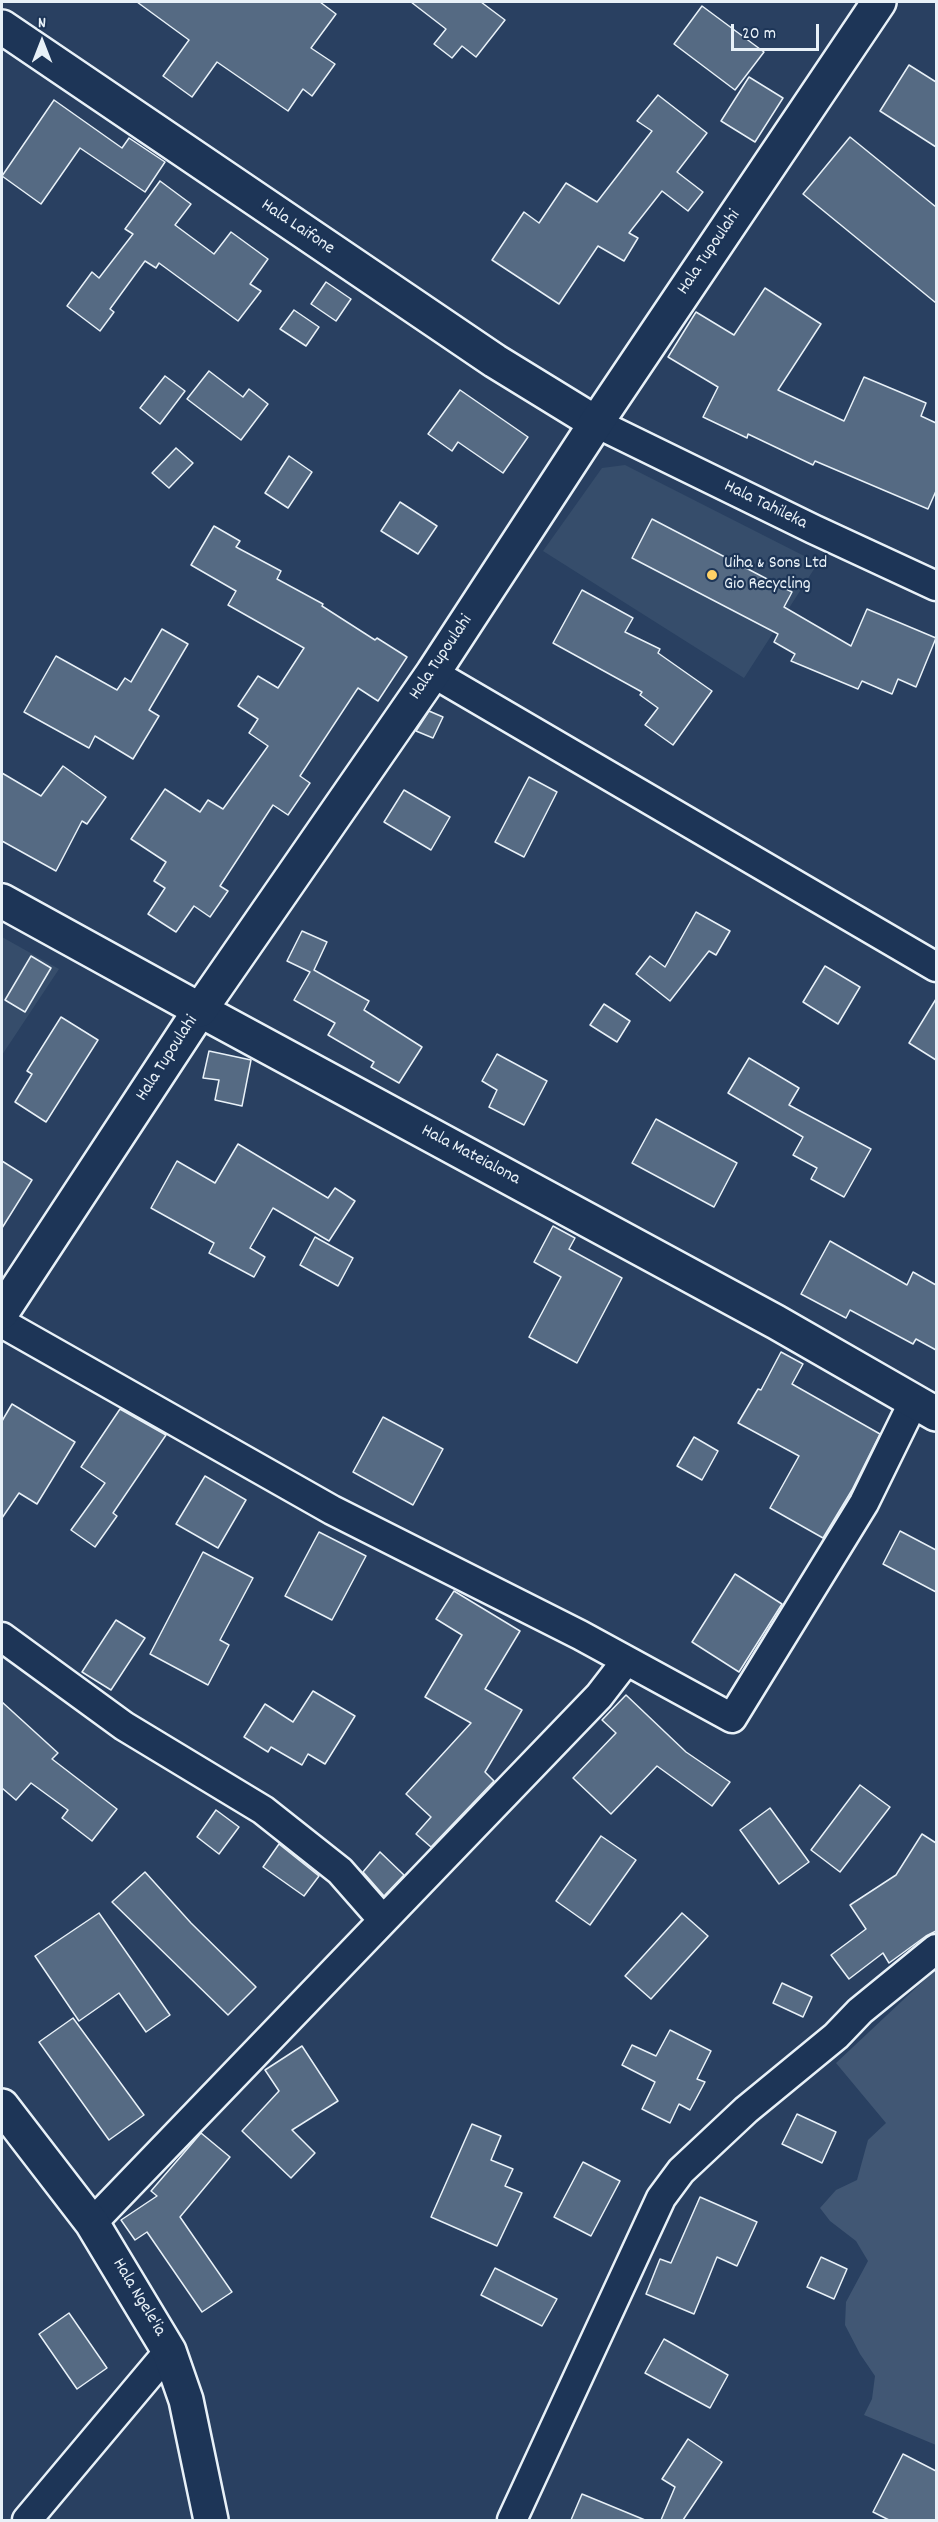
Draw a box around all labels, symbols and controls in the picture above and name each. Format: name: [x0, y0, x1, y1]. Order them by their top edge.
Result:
north arrow: [12, 12, 72, 72]
text: N: [38, 12, 46, 35]
scale bar: [734, 12, 822, 50]
text: 20 m: [742, 22, 776, 47]
street label: Hala Laifone: [256, 196, 338, 260]
street label: Hala Tupoulahi: [674, 206, 746, 300]
street label: Hala Tahileka: [720, 477, 810, 535]
place label: Uiha & Sons Ltd Gio Recycling: [724, 554, 827, 596]
marker: Uiha & Sons Ltd Gio Recycling: [705, 568, 719, 582]
street label: Hala Tupoulahi: [406, 611, 478, 705]
street label: Hala Tupoulahi: [132, 1012, 204, 1106]
street label: Hala Mateialona: [417, 1121, 523, 1191]
street label: Hala Ngele'ia: [106, 2255, 170, 2341]

